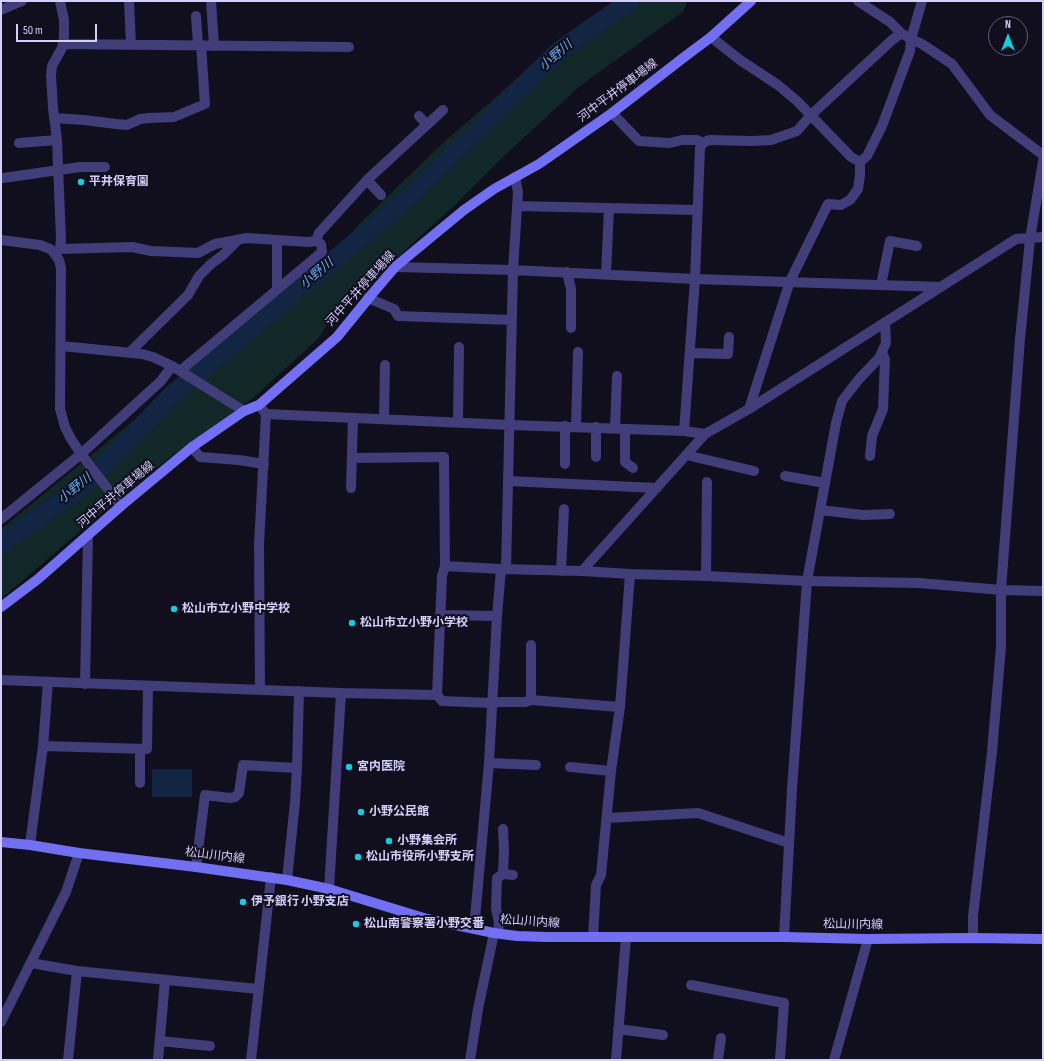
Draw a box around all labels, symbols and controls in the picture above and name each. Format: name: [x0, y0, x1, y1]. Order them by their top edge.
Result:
scale bar: [18, 16, 99, 42]
north arrow: [988, 16, 1028, 56]
text: N: [1005, 18, 1011, 31]
text: 50 m: [23, 23, 43, 38]
water label: 小野川: [536, 37, 576, 75]
street label: 河中平井停車場線: [575, 56, 661, 126]
place label: 平井保育園: [89, 175, 149, 189]
marker: 平井保育園: [76, 177, 86, 187]
street label: 河中平井停車場線: [324, 249, 398, 329]
water label: 小野川: [297, 255, 337, 293]
street label: 河中平井停車場線: [75, 459, 157, 531]
water label: 小野川: [55, 471, 95, 507]
place label: 松山市立小野中学校: [182, 602, 290, 616]
marker: 松山市立小野中学校: [169, 604, 179, 614]
place label: 松山市立小野小学校: [360, 616, 468, 630]
marker: 松山市立小野小学校: [347, 618, 357, 628]
place label: 宮内医院: [357, 760, 405, 774]
marker: 宮内医院: [344, 762, 354, 772]
place label: 小野公民館: [369, 805, 429, 819]
marker: 小野公民館: [356, 807, 366, 817]
place label: 小野集会所: [397, 834, 457, 848]
marker: 小野集会所: [384, 836, 394, 846]
street label: 松山川内線: [184, 845, 246, 867]
place label: 松山市役所小野支所: [366, 850, 474, 864]
marker: 松山市役所小野支所: [353, 852, 363, 862]
place label: 伊予銀行 小野支店: [251, 895, 349, 909]
marker: 伊予銀行 小野支店: [238, 897, 248, 907]
street label: 松山川内線: [500, 913, 560, 931]
place label: 松山南警察署小野交番: [364, 917, 484, 931]
street label: 松山川内線: [823, 917, 883, 933]
marker: 松山南警察署小野交番: [351, 919, 361, 929]

